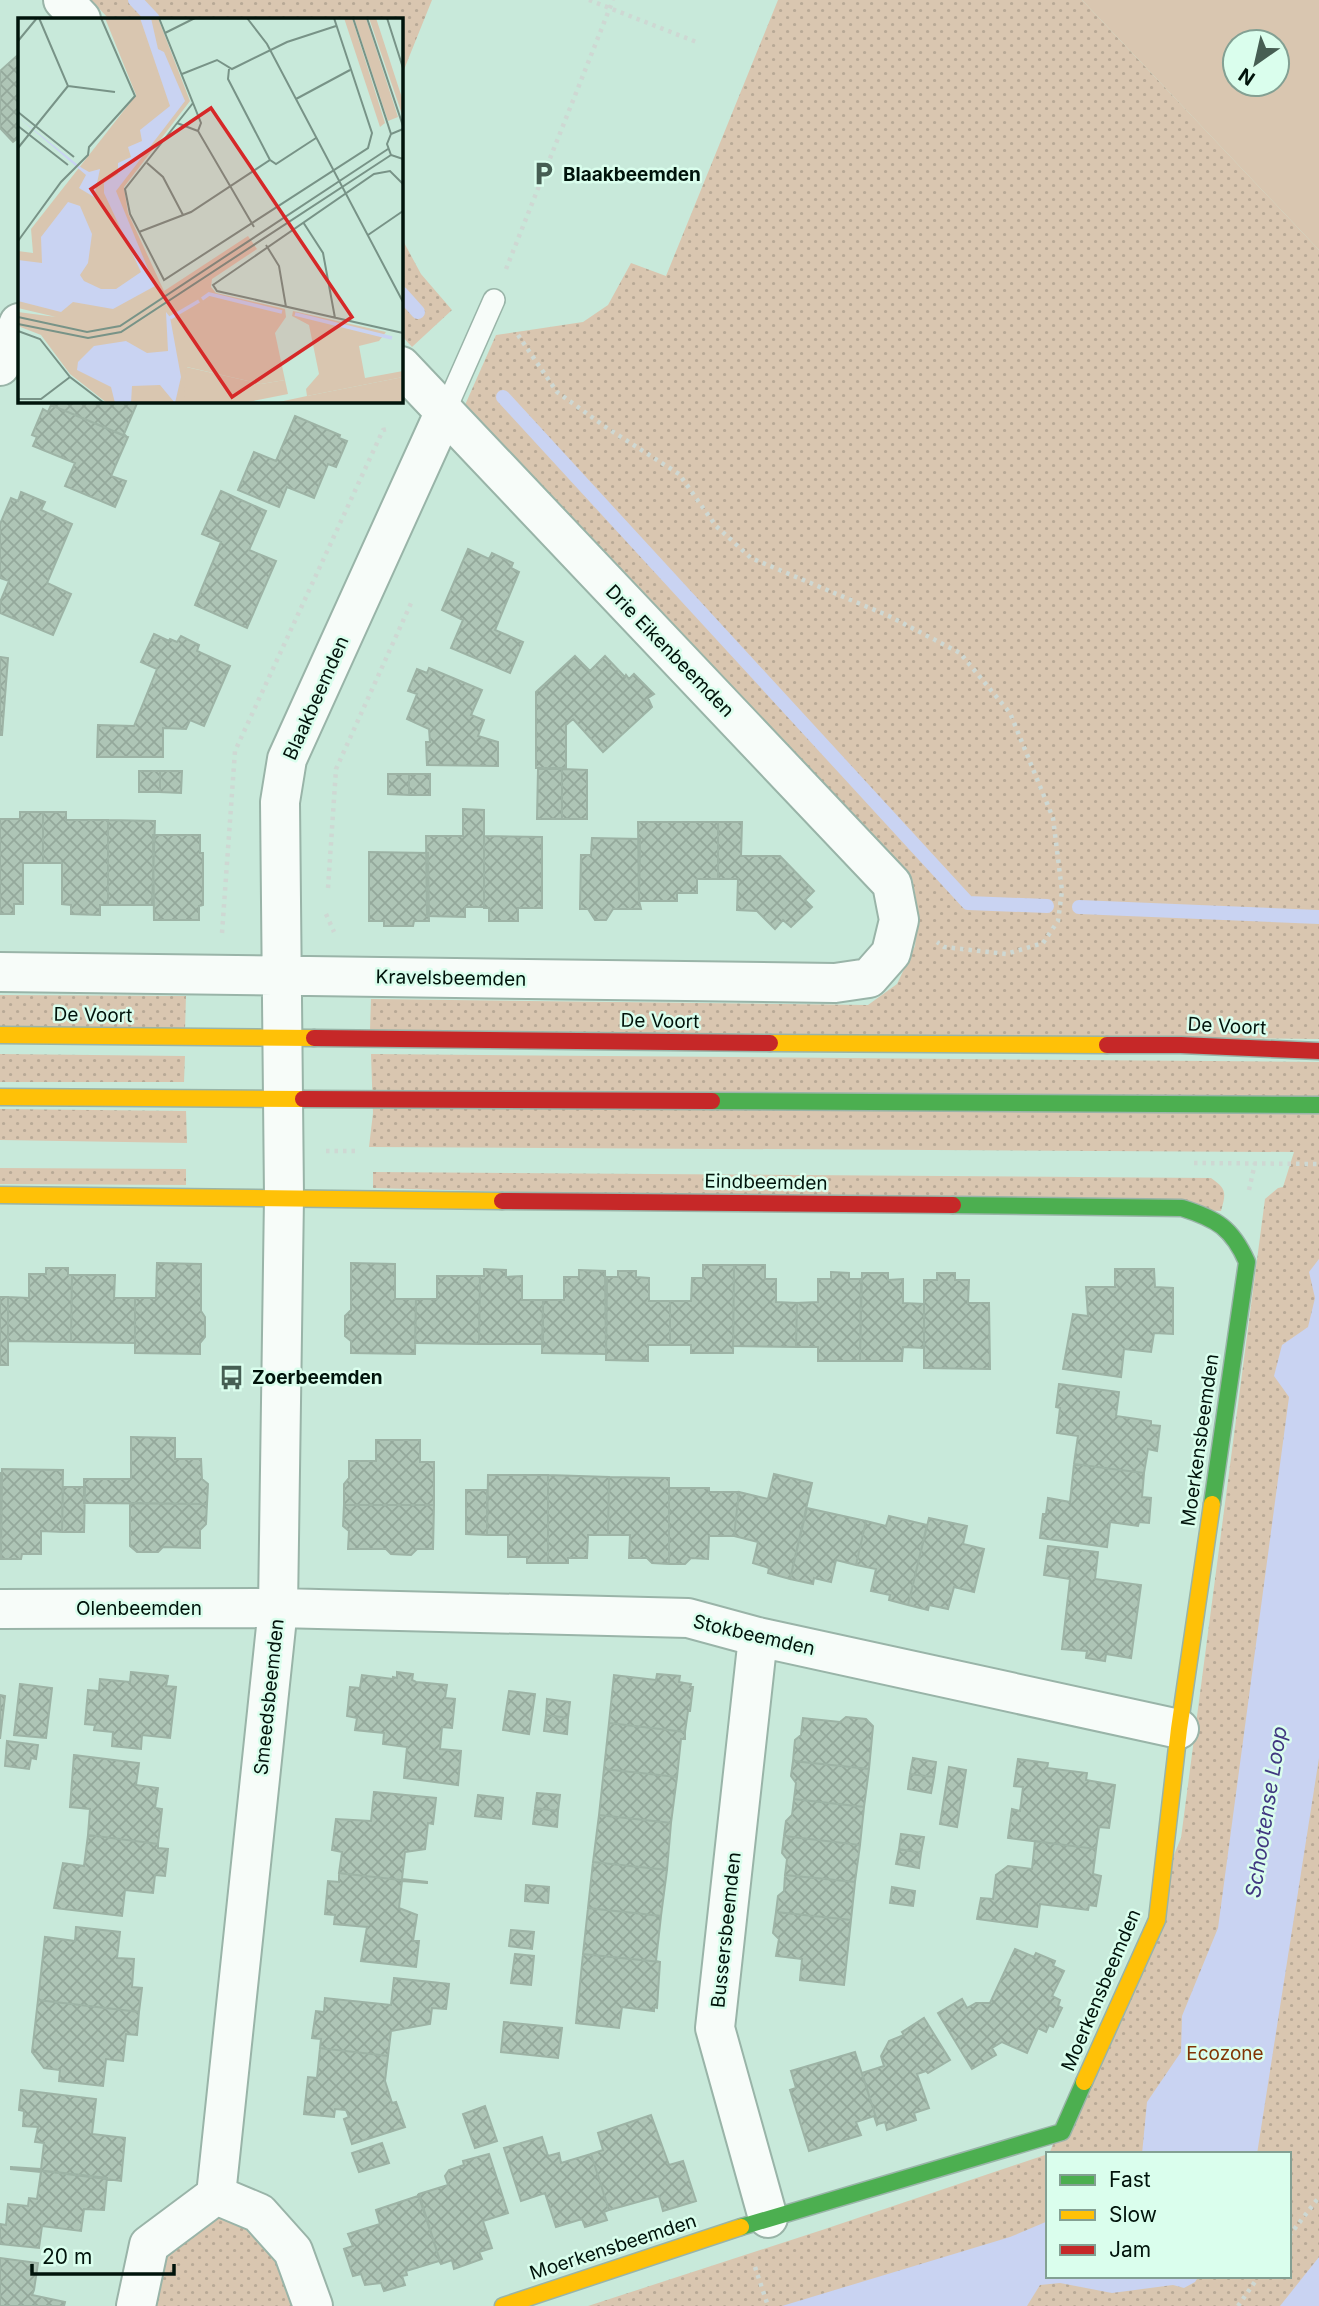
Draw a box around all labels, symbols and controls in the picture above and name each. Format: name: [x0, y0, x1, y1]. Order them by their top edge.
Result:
inset map: [18, 18, 402, 402]
north arrow: [1221, 28, 1291, 98]
text: N: [1234, 63, 1259, 90]
parking icon: Blaakbeemden: [529, 160, 557, 188]
place label: Blaakbeemden: [563, 163, 701, 186]
street label: Drie Eikenbeemden: [601, 580, 739, 722]
street label: Blaakbeemden: [278, 632, 354, 764]
street label: Kravelsbeemden: [375, 965, 527, 991]
street label: De Voort: [53, 1003, 133, 1027]
street label: De Voort: [620, 1009, 700, 1033]
street label: De Voort: [1187, 1012, 1267, 1040]
street label: Eindbeemden: [704, 1169, 828, 1195]
street label: Moerkensbeemden: [1177, 1352, 1223, 1528]
bus stop icon: Zoerbeemden: [218, 1363, 246, 1391]
place label: Zoerbeemden: [252, 1366, 383, 1389]
street label: Olenbeemden: [76, 1597, 202, 1620]
street label: Stokbeemden: [691, 1610, 817, 1660]
street label: Smeedsbeemden: [249, 1618, 289, 1776]
water label: Schootense Loop: [1240, 1724, 1292, 1900]
street label: Bussersbeemden: [706, 1851, 746, 2009]
street label: Moerkensbeemden: [1056, 1906, 1146, 2074]
park label: Ecozone: [1186, 2042, 1264, 2065]
legend: [1046, 2152, 1291, 2278]
text: Fast: [1109, 2167, 1151, 2192]
text: Slow: [1109, 2202, 1157, 2227]
street label: Moerkensbeemden: [527, 2209, 699, 2285]
scale bar: [32, 2232, 173, 2276]
text: Jam: [1109, 2237, 1151, 2262]
text: 20 m: [42, 2244, 92, 2269]

